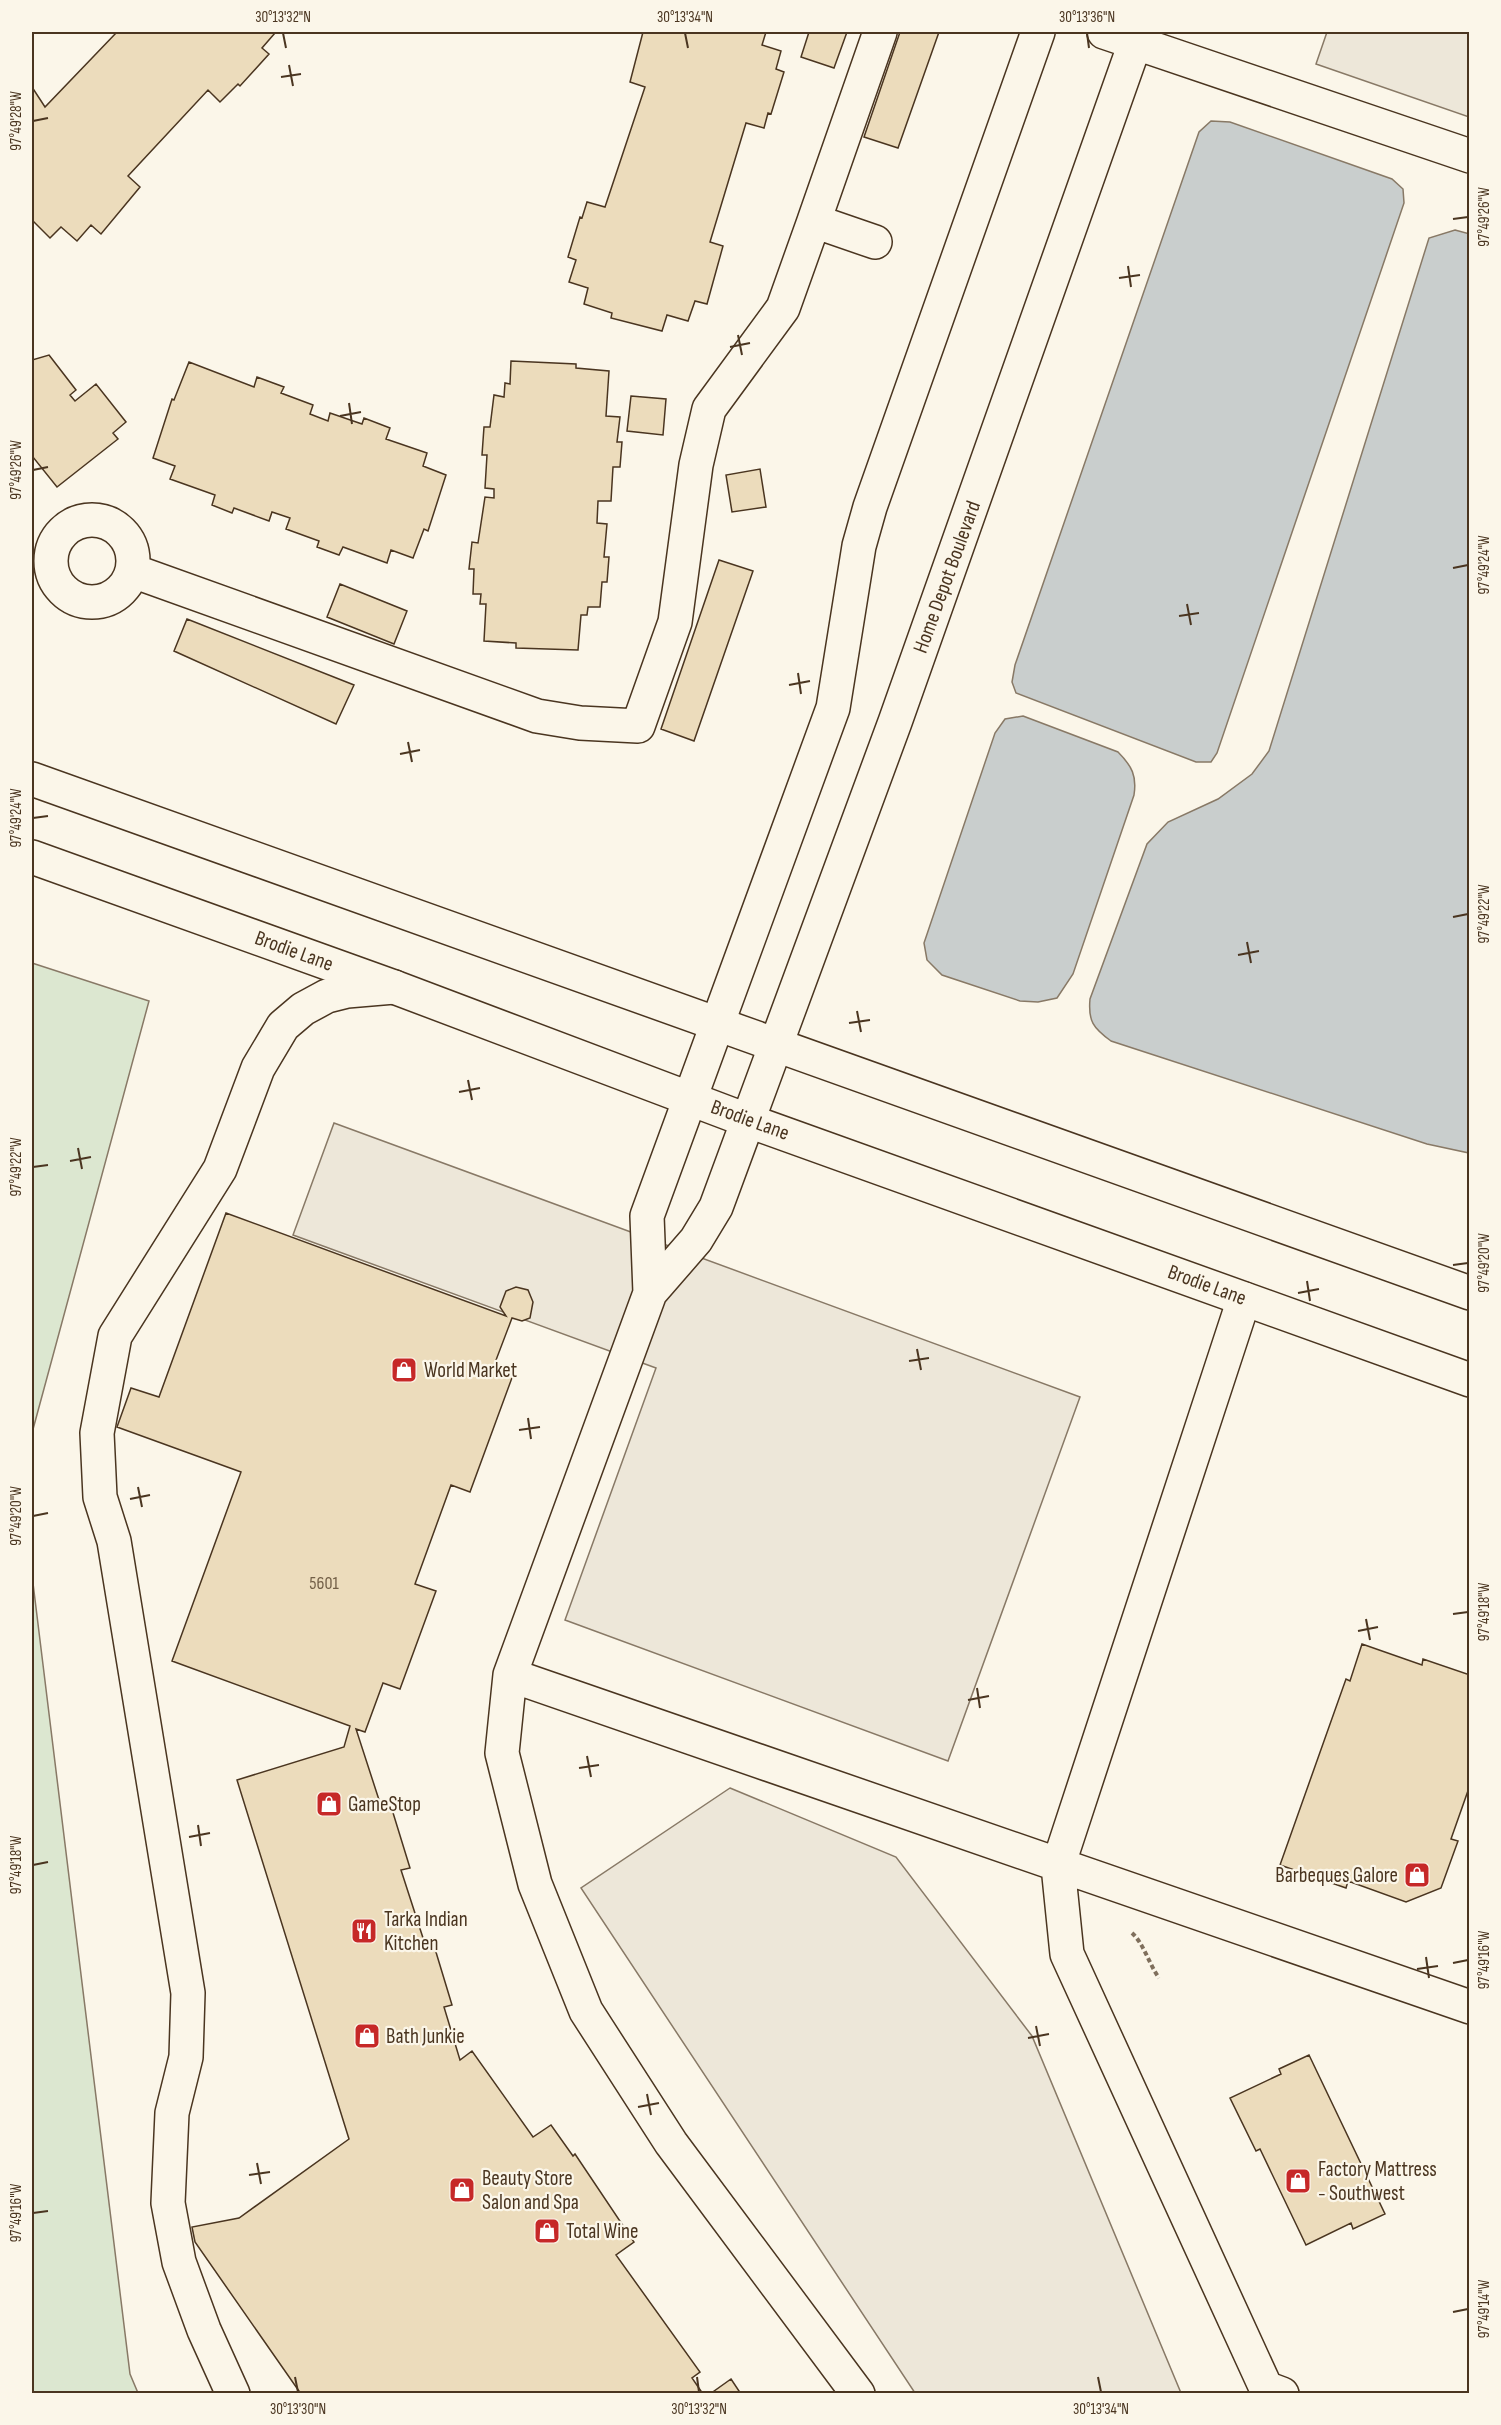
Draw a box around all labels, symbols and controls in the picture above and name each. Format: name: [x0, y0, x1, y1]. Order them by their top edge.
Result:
text: 30°13'32"N: [255, 8, 311, 27]
text: 30°13'34"N: [657, 8, 713, 27]
text: 30°13'36"N: [1059, 8, 1115, 27]
text: 97°49'28"W: [7, 91, 26, 151]
text: 97°49'26"W: [1475, 187, 1494, 247]
text: 97°49'26"W: [7, 440, 26, 500]
street label: Home Depot Boulevard: [908, 498, 986, 656]
text: 97°49'24"W: [1475, 535, 1494, 595]
text: 97°49'24"W: [7, 788, 26, 848]
text: 97°49'22"W: [1475, 884, 1494, 944]
street label: Brodie Lane: [251, 925, 337, 977]
street label: Brodie Lane: [707, 1094, 793, 1146]
text: 97°49'22"W: [7, 1137, 26, 1197]
text: 97°49'20"W: [1475, 1233, 1494, 1293]
street label: Brodie Lane: [1164, 1259, 1250, 1311]
shop icon: World Market: [389, 1355, 419, 1385]
place label: World Market: [424, 1358, 517, 1383]
text: 97°49'20"W: [7, 1486, 26, 1546]
house number: 5601: [309, 1573, 339, 1594]
text: 97°49'18"W: [1475, 1583, 1494, 1641]
shop icon: GameStop: [314, 1789, 344, 1819]
place label: GameStop: [348, 1792, 421, 1817]
text: 97°49'18"W: [7, 1836, 26, 1894]
shop icon: Barbeques Galore: [1402, 1860, 1432, 1890]
place label: Barbeques Galore: [1275, 1863, 1398, 1888]
place label: Tarka Indian Kitchen: [384, 1907, 468, 1956]
restaurant icon: Tarka Indian Kitchen: [349, 1916, 379, 1946]
text: 97°49'16"W: [1475, 1930, 1494, 1989]
shop icon: Bath Junkie: [352, 2021, 382, 2051]
place label: Bath Junkie: [386, 2024, 465, 2049]
place label: Factory Mattress - Southwest: [1318, 2157, 1437, 2206]
place label: Beauty Store Salon and Spa: [482, 2166, 579, 2215]
shop icon: Factory Mattress - Southwest: [1283, 2166, 1313, 2196]
shop icon: Beauty Store Salon and Spa: [447, 2175, 477, 2205]
text: 97°49'16"W: [7, 2183, 26, 2242]
shop icon: Total Wine: [532, 2216, 562, 2246]
place label: Total Wine: [566, 2219, 639, 2244]
text: 97°49'14"W: [1475, 2280, 1494, 2338]
text: 30°13'30"N: [270, 2400, 326, 2419]
text: 30°13'32"N: [671, 2400, 727, 2419]
text: 30°13'34"N: [1073, 2400, 1129, 2419]

